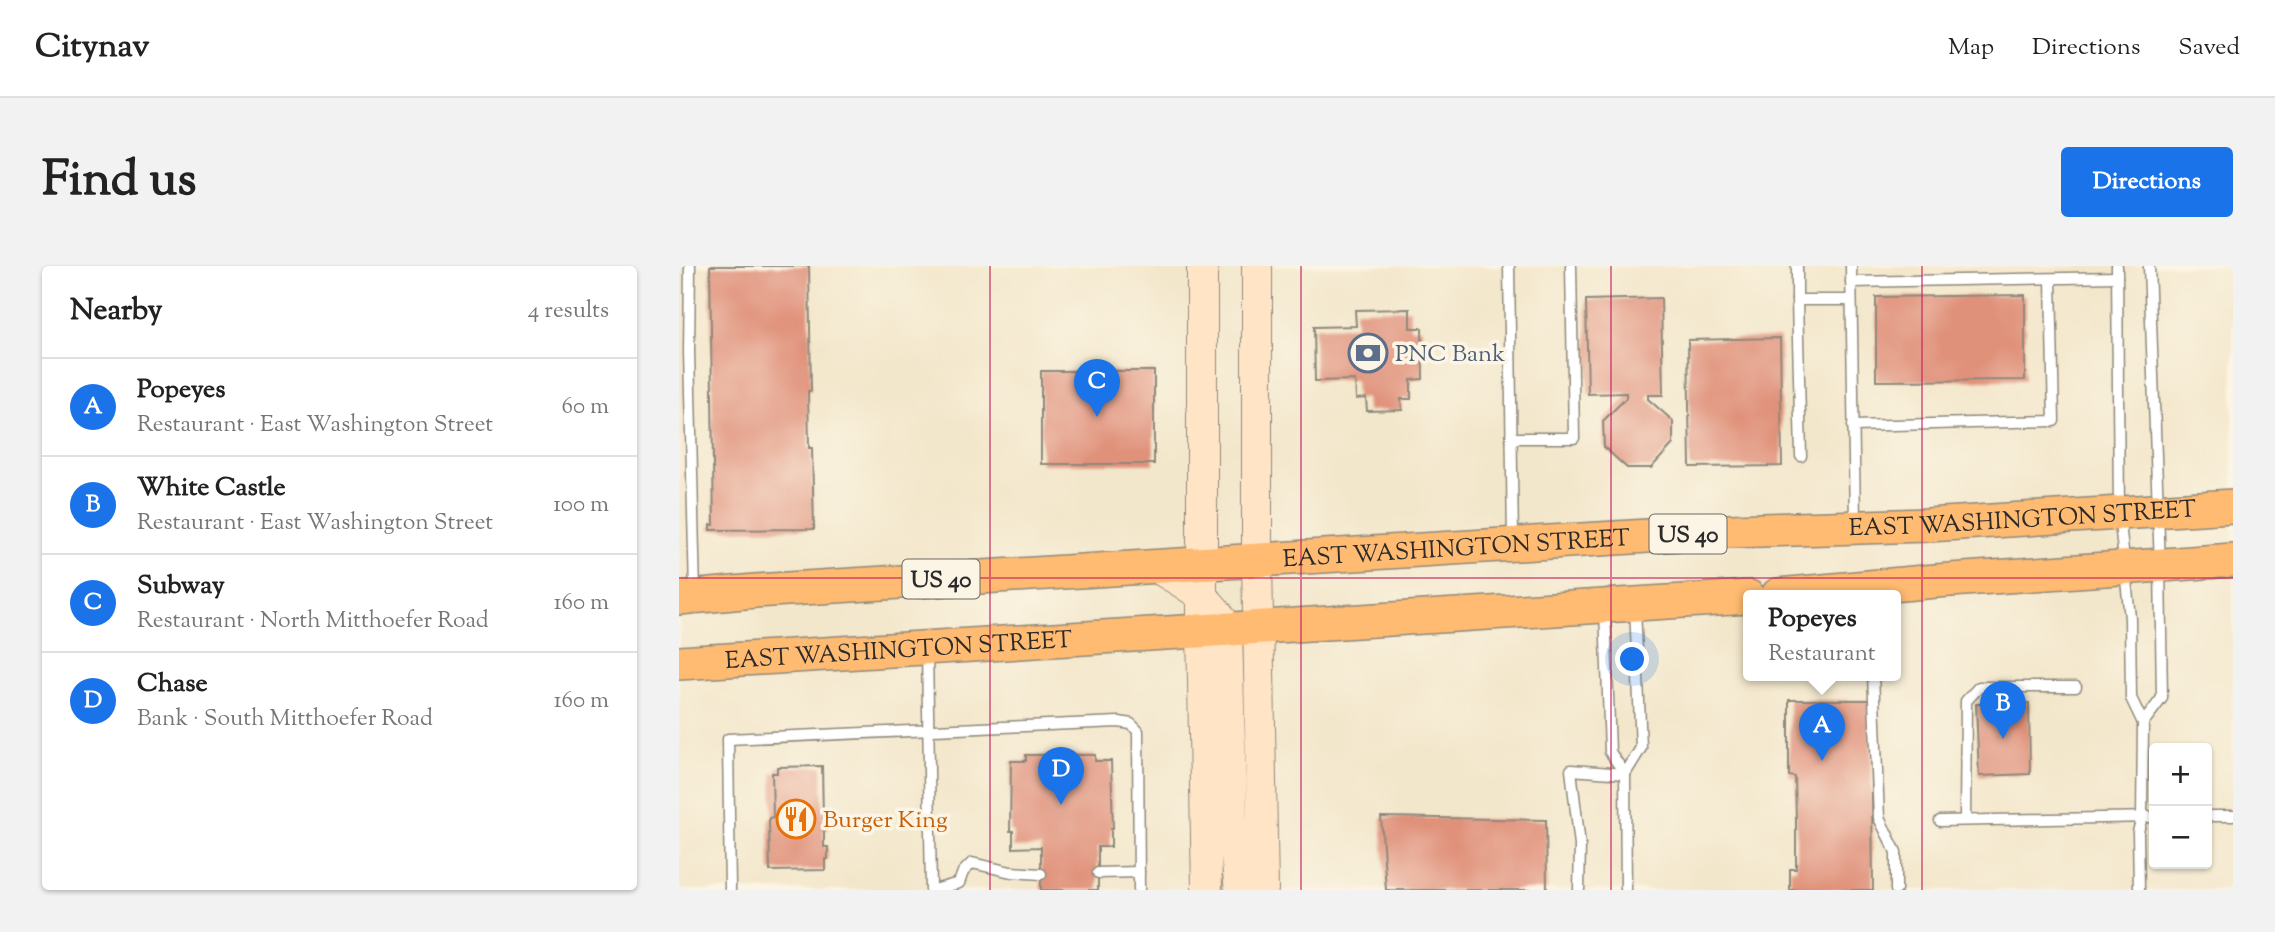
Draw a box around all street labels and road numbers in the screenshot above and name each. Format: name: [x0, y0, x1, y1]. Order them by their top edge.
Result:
street label: EAST WASHINGTON STREET: [1848, 493, 2197, 546]
road number: US 40: [1649, 514, 1727, 554]
street label: EAST WASHINGTON STREET: [1282, 522, 1631, 577]
road number: US 40: [903, 560, 979, 598]
street label: EAST WASHINGTON STREET: [724, 624, 1074, 679]

